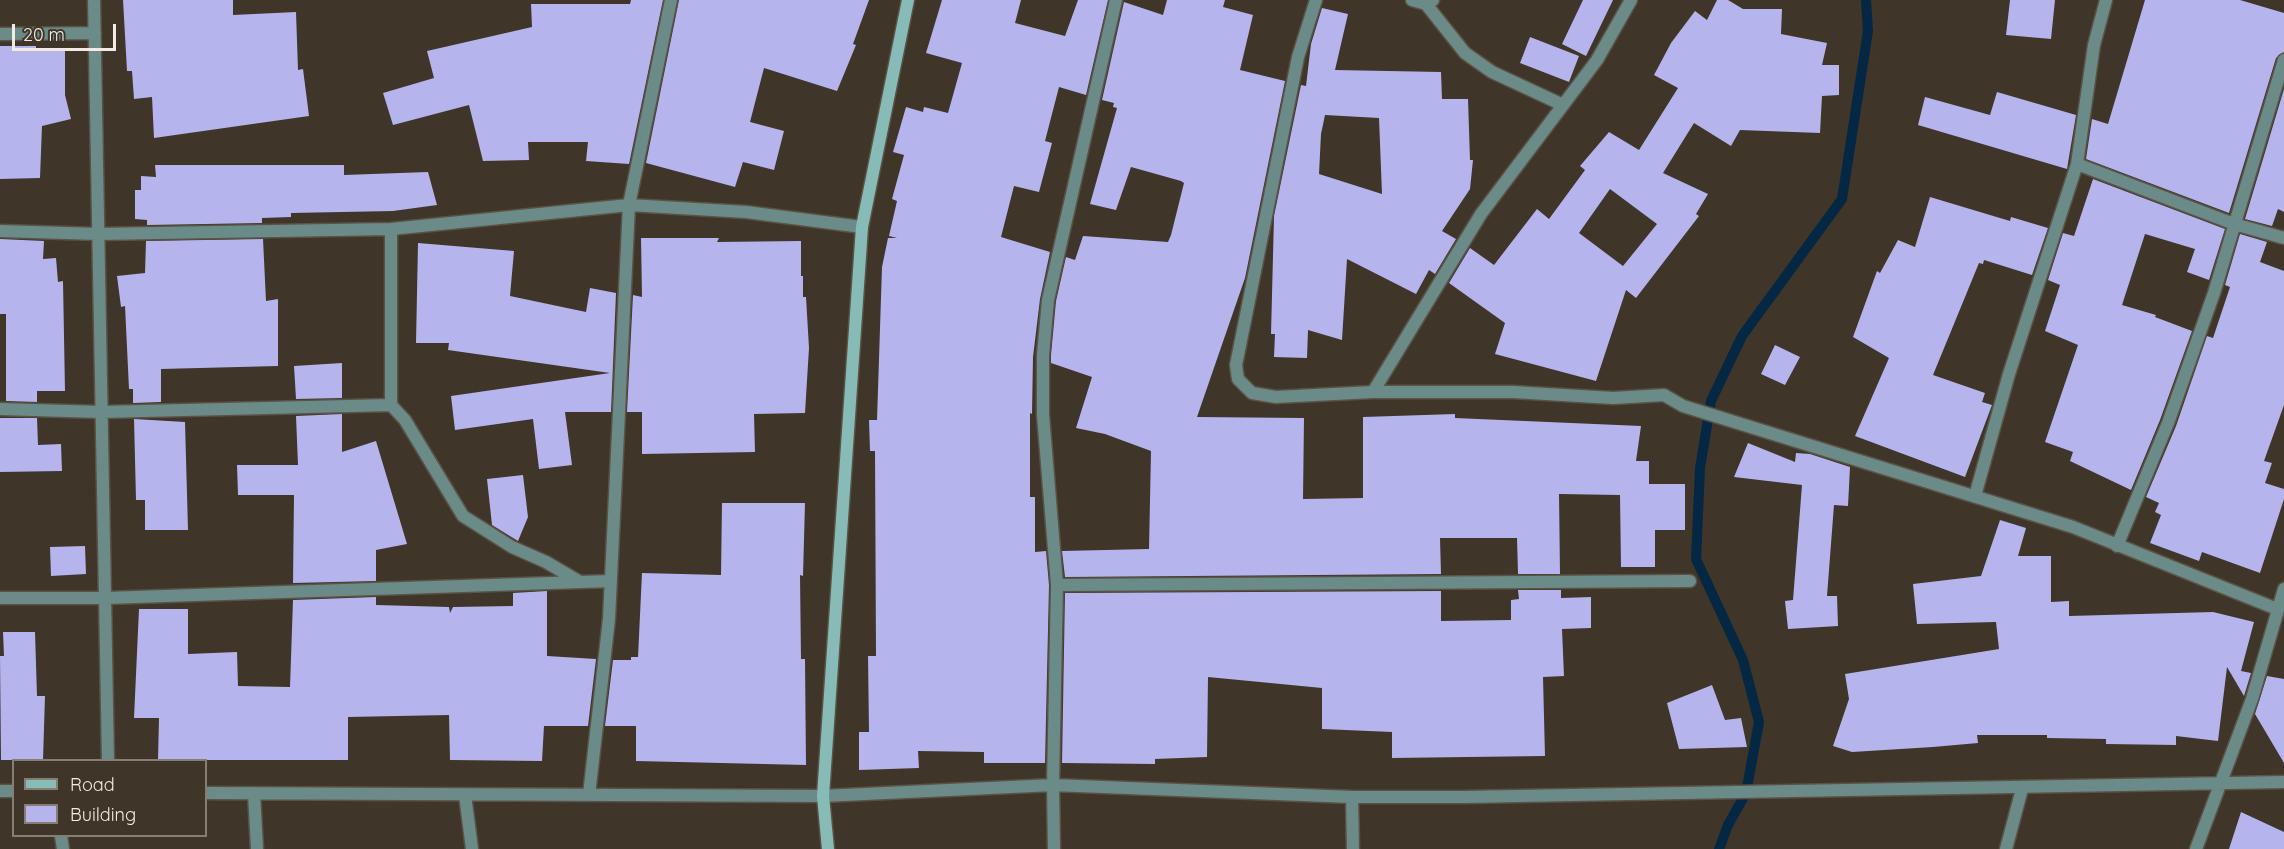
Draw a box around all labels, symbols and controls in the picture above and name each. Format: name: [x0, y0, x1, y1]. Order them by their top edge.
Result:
scale bar: [15, 12, 118, 50]
text: 20 m: [23, 23, 65, 46]
legend: [12, 759, 207, 837]
text: Road: [70, 773, 115, 796]
text: Building: [70, 803, 136, 826]

